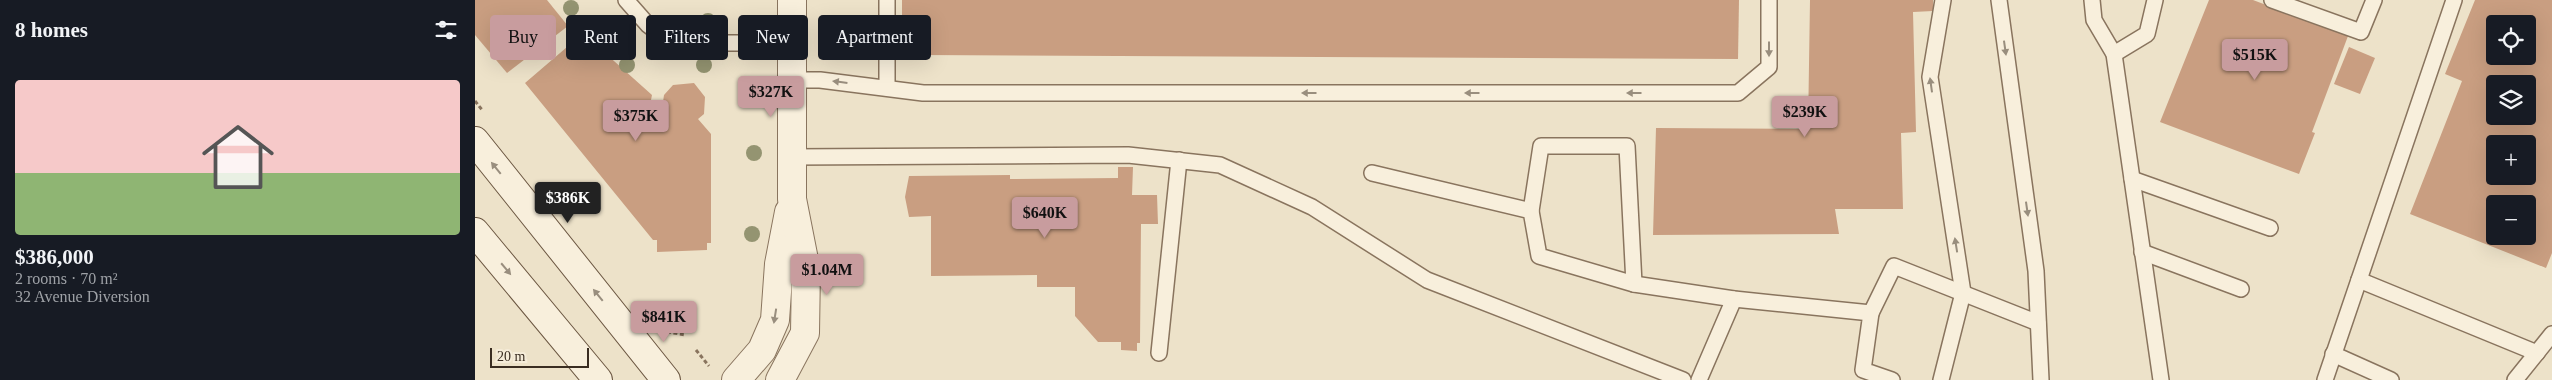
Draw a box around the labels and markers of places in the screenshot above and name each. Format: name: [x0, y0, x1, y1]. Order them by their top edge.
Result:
pin: $515K: [2220, 38, 2290, 81]
pin: $327K: [736, 76, 806, 118]
pin: $239K: [1770, 96, 1840, 138]
pin: $375K: [601, 100, 671, 142]
pin: $386K: [533, 182, 603, 224]
pin: $640K: [1010, 196, 1080, 239]
pin: $1.04M: [786, 254, 868, 296]
pin: $841K: [629, 300, 699, 343]

